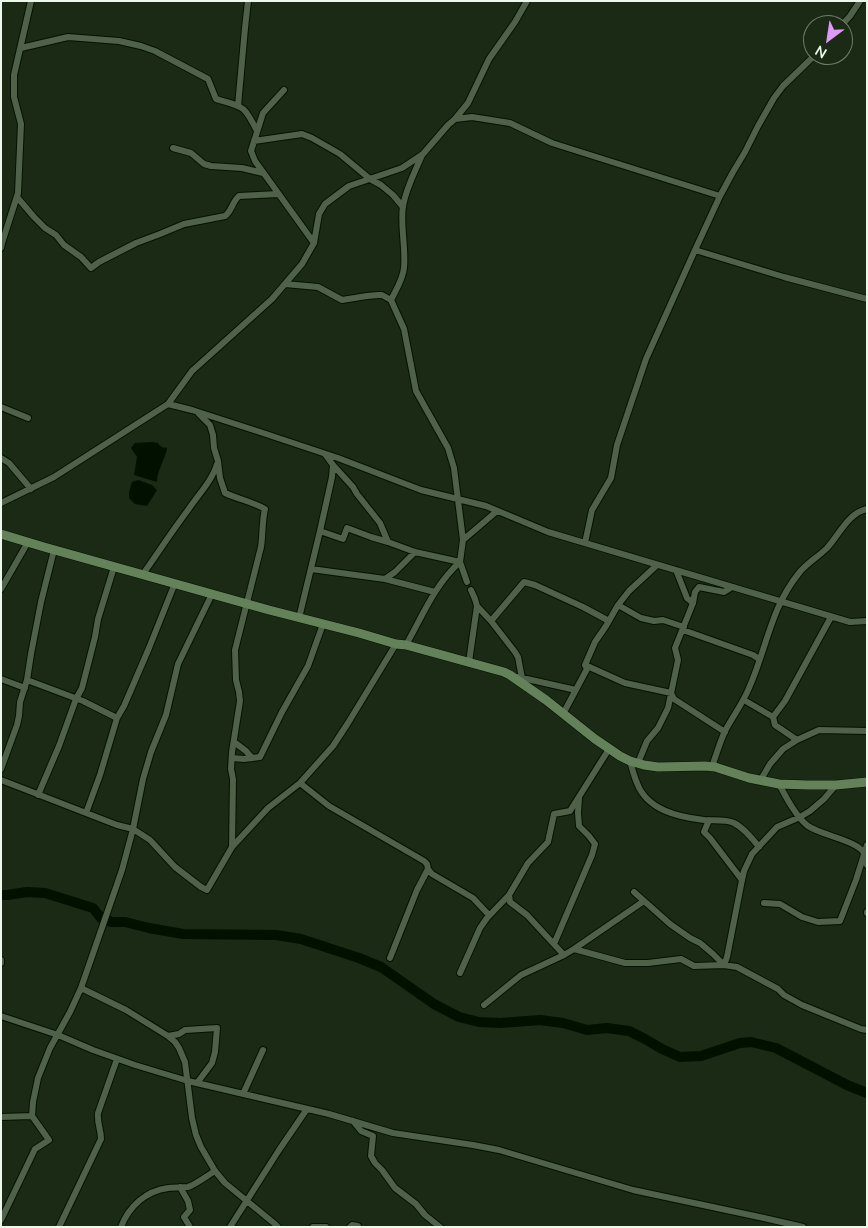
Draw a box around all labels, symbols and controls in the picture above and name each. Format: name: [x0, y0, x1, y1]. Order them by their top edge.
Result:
north arrow: [803, 15, 853, 65]
text: N: [812, 42, 830, 62]

